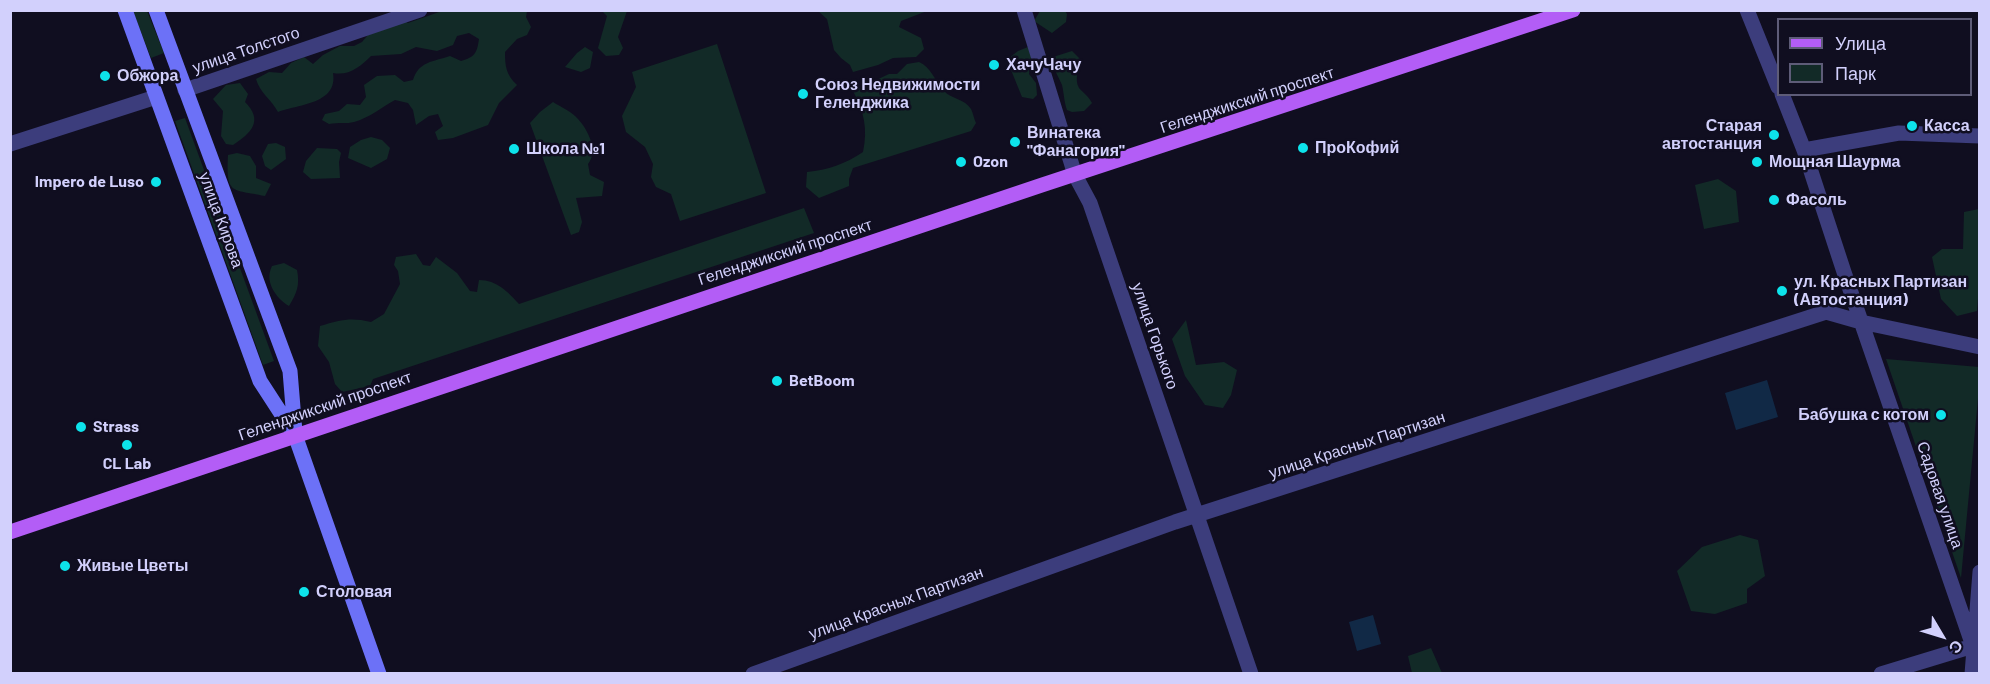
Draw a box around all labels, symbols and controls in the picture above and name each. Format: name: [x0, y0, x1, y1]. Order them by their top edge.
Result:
legend: [1777, 18, 1972, 96]
street label: улица Толстого: [190, 23, 302, 77]
text: Улица: [1835, 32, 1886, 54]
place label: ХачуЧачу: [1006, 55, 1081, 75]
marker: ХачуЧачу: [987, 58, 1001, 72]
text: Парк: [1835, 62, 1876, 84]
street label: Геленджикский проспект: [1158, 63, 1336, 137]
place label: Обжора: [117, 66, 179, 86]
marker: Обжора: [98, 69, 112, 83]
place label: Союз Недвижимости Геленджика: [815, 75, 980, 113]
marker: Союз Недвижимости Геленджика: [796, 87, 810, 101]
place label: Старая автостанция: [1662, 116, 1762, 154]
place label: Касса: [1924, 116, 1970, 136]
marker: Касса: [1905, 119, 1919, 133]
place label: Винатека "Фанагория": [1027, 123, 1125, 161]
marker: Старая автостанция: [1767, 128, 1781, 142]
marker: Винатека "Фанагория": [1008, 135, 1022, 149]
place label: ПроКофий: [1315, 138, 1399, 158]
place label: Школа №1: [526, 139, 605, 159]
marker: ПроКофий: [1296, 141, 1310, 155]
marker: Школа №1: [507, 142, 521, 156]
place label: Ozon: [973, 152, 1008, 172]
place label: Мощная Шаурма: [1769, 152, 1900, 172]
marker: Ozon: [954, 155, 968, 169]
marker: Мощная Шаурма: [1750, 155, 1764, 169]
street label: улица Кирова: [195, 170, 247, 270]
place label: Impero de Luso: [35, 172, 144, 192]
marker: Impero de Luso: [149, 175, 163, 189]
place label: Фасоль: [1786, 190, 1847, 210]
marker: Фасоль: [1767, 193, 1781, 207]
street label: Геленджикский проспект: [696, 215, 874, 289]
place label: ул. Красных Партизан (Автостанция): [1794, 272, 1967, 310]
street label: улица Горького: [1128, 280, 1182, 392]
marker: ул. Красных Партизан (Автостанция): [1775, 284, 1789, 298]
street label: Геленджикский проспект: [236, 367, 414, 445]
place label: BetBoom: [789, 371, 855, 391]
marker: BetBoom: [770, 374, 784, 388]
place label: Бабушка с котом: [1798, 405, 1929, 425]
street label: улица Красных Партизан: [1266, 407, 1448, 483]
marker: Бабушка с котом: [1934, 408, 1948, 422]
place label: Strass: [93, 417, 139, 437]
marker: Strass: [74, 420, 88, 434]
marker: CL Lab: [120, 438, 134, 452]
street label: Садовая улица: [1913, 439, 1967, 551]
place label: CL Lab: [103, 454, 151, 474]
place label: Живые Цветы: [77, 556, 188, 576]
marker: Живые Цветы: [58, 559, 72, 573]
street label: улица Красных Партизан: [806, 562, 986, 644]
place label: Столовая: [316, 582, 392, 602]
marker: Столовая: [297, 585, 311, 599]
north arrow: [1912, 606, 1972, 666]
text: С: [1946, 637, 1968, 658]

